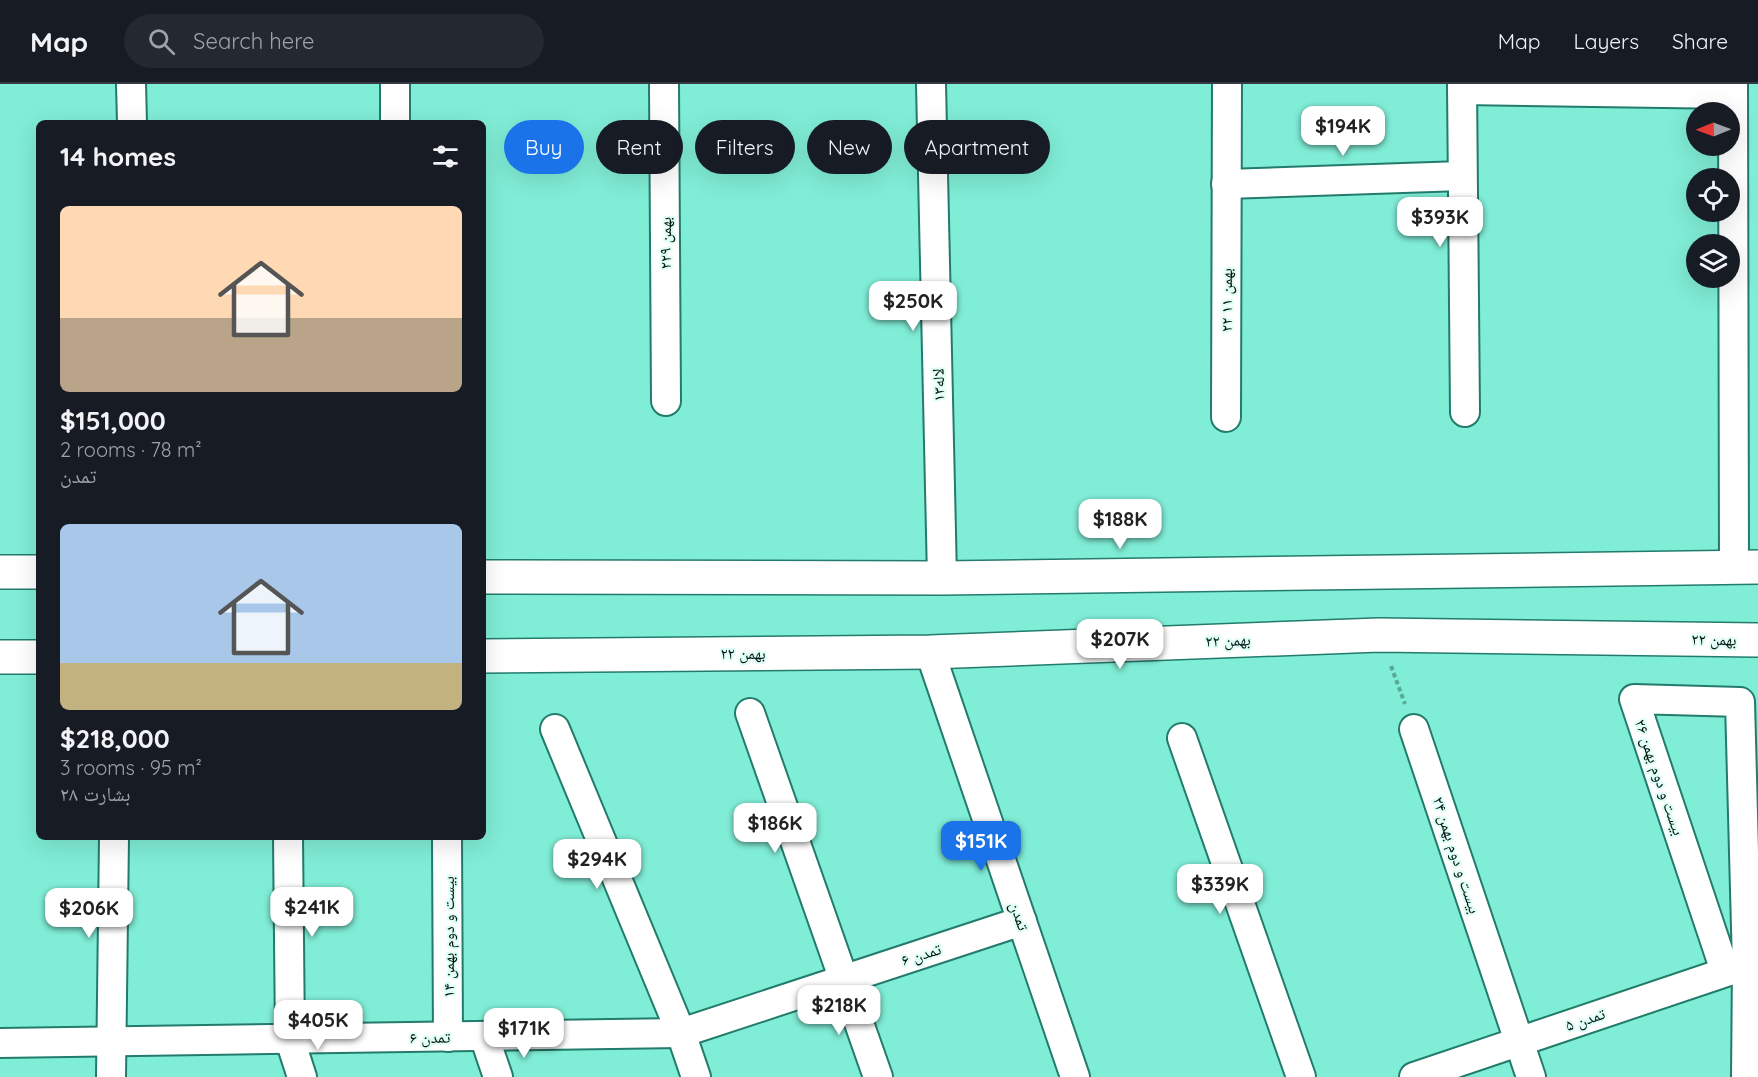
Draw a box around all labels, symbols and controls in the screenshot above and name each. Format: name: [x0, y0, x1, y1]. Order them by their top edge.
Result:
search box: [124, 14, 544, 68]
text: Map: [30, 24, 88, 59]
icon: search: [145, 25, 178, 58]
text: Search here: [193, 27, 315, 55]
text: Map: [1498, 28, 1541, 54]
text: Layers: [1574, 28, 1639, 54]
text: Share: [1672, 28, 1728, 54]
north arrow: [1686, 102, 1740, 156]
map controls: [1686, 102, 1740, 288]
pin: $194K: [1301, 106, 1385, 157]
text: $194K: [1315, 113, 1371, 138]
chip: Buy: [504, 120, 584, 174]
chip: Rent: [596, 120, 683, 174]
chip: Filters: [695, 120, 795, 174]
chip: New: [807, 120, 892, 174]
chip: Apartment: [904, 120, 1050, 174]
text: 14 homes: [60, 140, 176, 173]
icon: filters: [429, 140, 462, 173]
button: locate: [1686, 168, 1740, 222]
pin: $393K: [1398, 197, 1482, 248]
text: $393K: [1411, 204, 1469, 229]
street label: ۲۲بهمن ۹: [655, 217, 676, 269]
button: layers: [1686, 234, 1740, 288]
icon: home: [207, 245, 315, 353]
street label: ۲۲ بهمن ۱۱: [1216, 268, 1237, 332]
pin: $250K: [871, 281, 955, 332]
text: $250K: [883, 288, 943, 313]
street label: لاله۱۳: [928, 368, 948, 402]
text: $151,000: [60, 404, 166, 437]
text: 2 rooms · 78 m²: [60, 437, 202, 462]
text: تمدن: [60, 463, 96, 488]
pin: $188K: [1078, 499, 1162, 550]
text: $188K: [1093, 506, 1147, 531]
icon: home: [207, 563, 315, 671]
pin: $207K: [1078, 619, 1162, 670]
text: $207K: [1091, 626, 1149, 651]
street label: ۲۲ بهمن: [1205, 629, 1251, 652]
street label: ۲۲ بهمن: [1691, 629, 1737, 650]
street label: ۲۲ بهمن: [720, 643, 766, 664]
street label: بیست و دوم بهمن ۲۶: [1630, 716, 1689, 838]
text: $218,000: [60, 722, 170, 755]
text: 3 rooms · 95 m²: [60, 755, 202, 780]
text: بشارت ۲۸: [60, 781, 130, 806]
street label: بیست و دوم بهمن ۲۴: [1428, 794, 1485, 916]
pin: $186K: [733, 803, 817, 854]
text: $186K: [748, 810, 802, 835]
pin: $151K: [939, 821, 1023, 872]
text: $151K: [955, 828, 1007, 853]
pin: $294K: [555, 839, 639, 890]
text: $294K: [567, 846, 627, 871]
pin: $339K: [1178, 864, 1262, 915]
text: $339K: [1191, 871, 1249, 896]
street label: بیست و دوم بهمن ۱۴: [438, 876, 459, 998]
pin: $241K: [270, 887, 354, 938]
pin: $206K: [47, 888, 131, 939]
text: $241K: [284, 894, 340, 919]
text: $206K: [59, 895, 119, 920]
street label: تمدن: [1005, 899, 1034, 934]
street label: تمدن ۶: [899, 938, 944, 971]
pin: $218K: [797, 985, 881, 1036]
text: $218K: [811, 992, 867, 1017]
pin: $405K: [276, 1000, 360, 1051]
street label: تمدن ۵: [1563, 1003, 1608, 1036]
text: $405K: [288, 1007, 348, 1032]
pin: $171K: [482, 1008, 566, 1059]
text: $171K: [498, 1015, 550, 1040]
street label: تمدن ۶: [410, 1027, 451, 1048]

